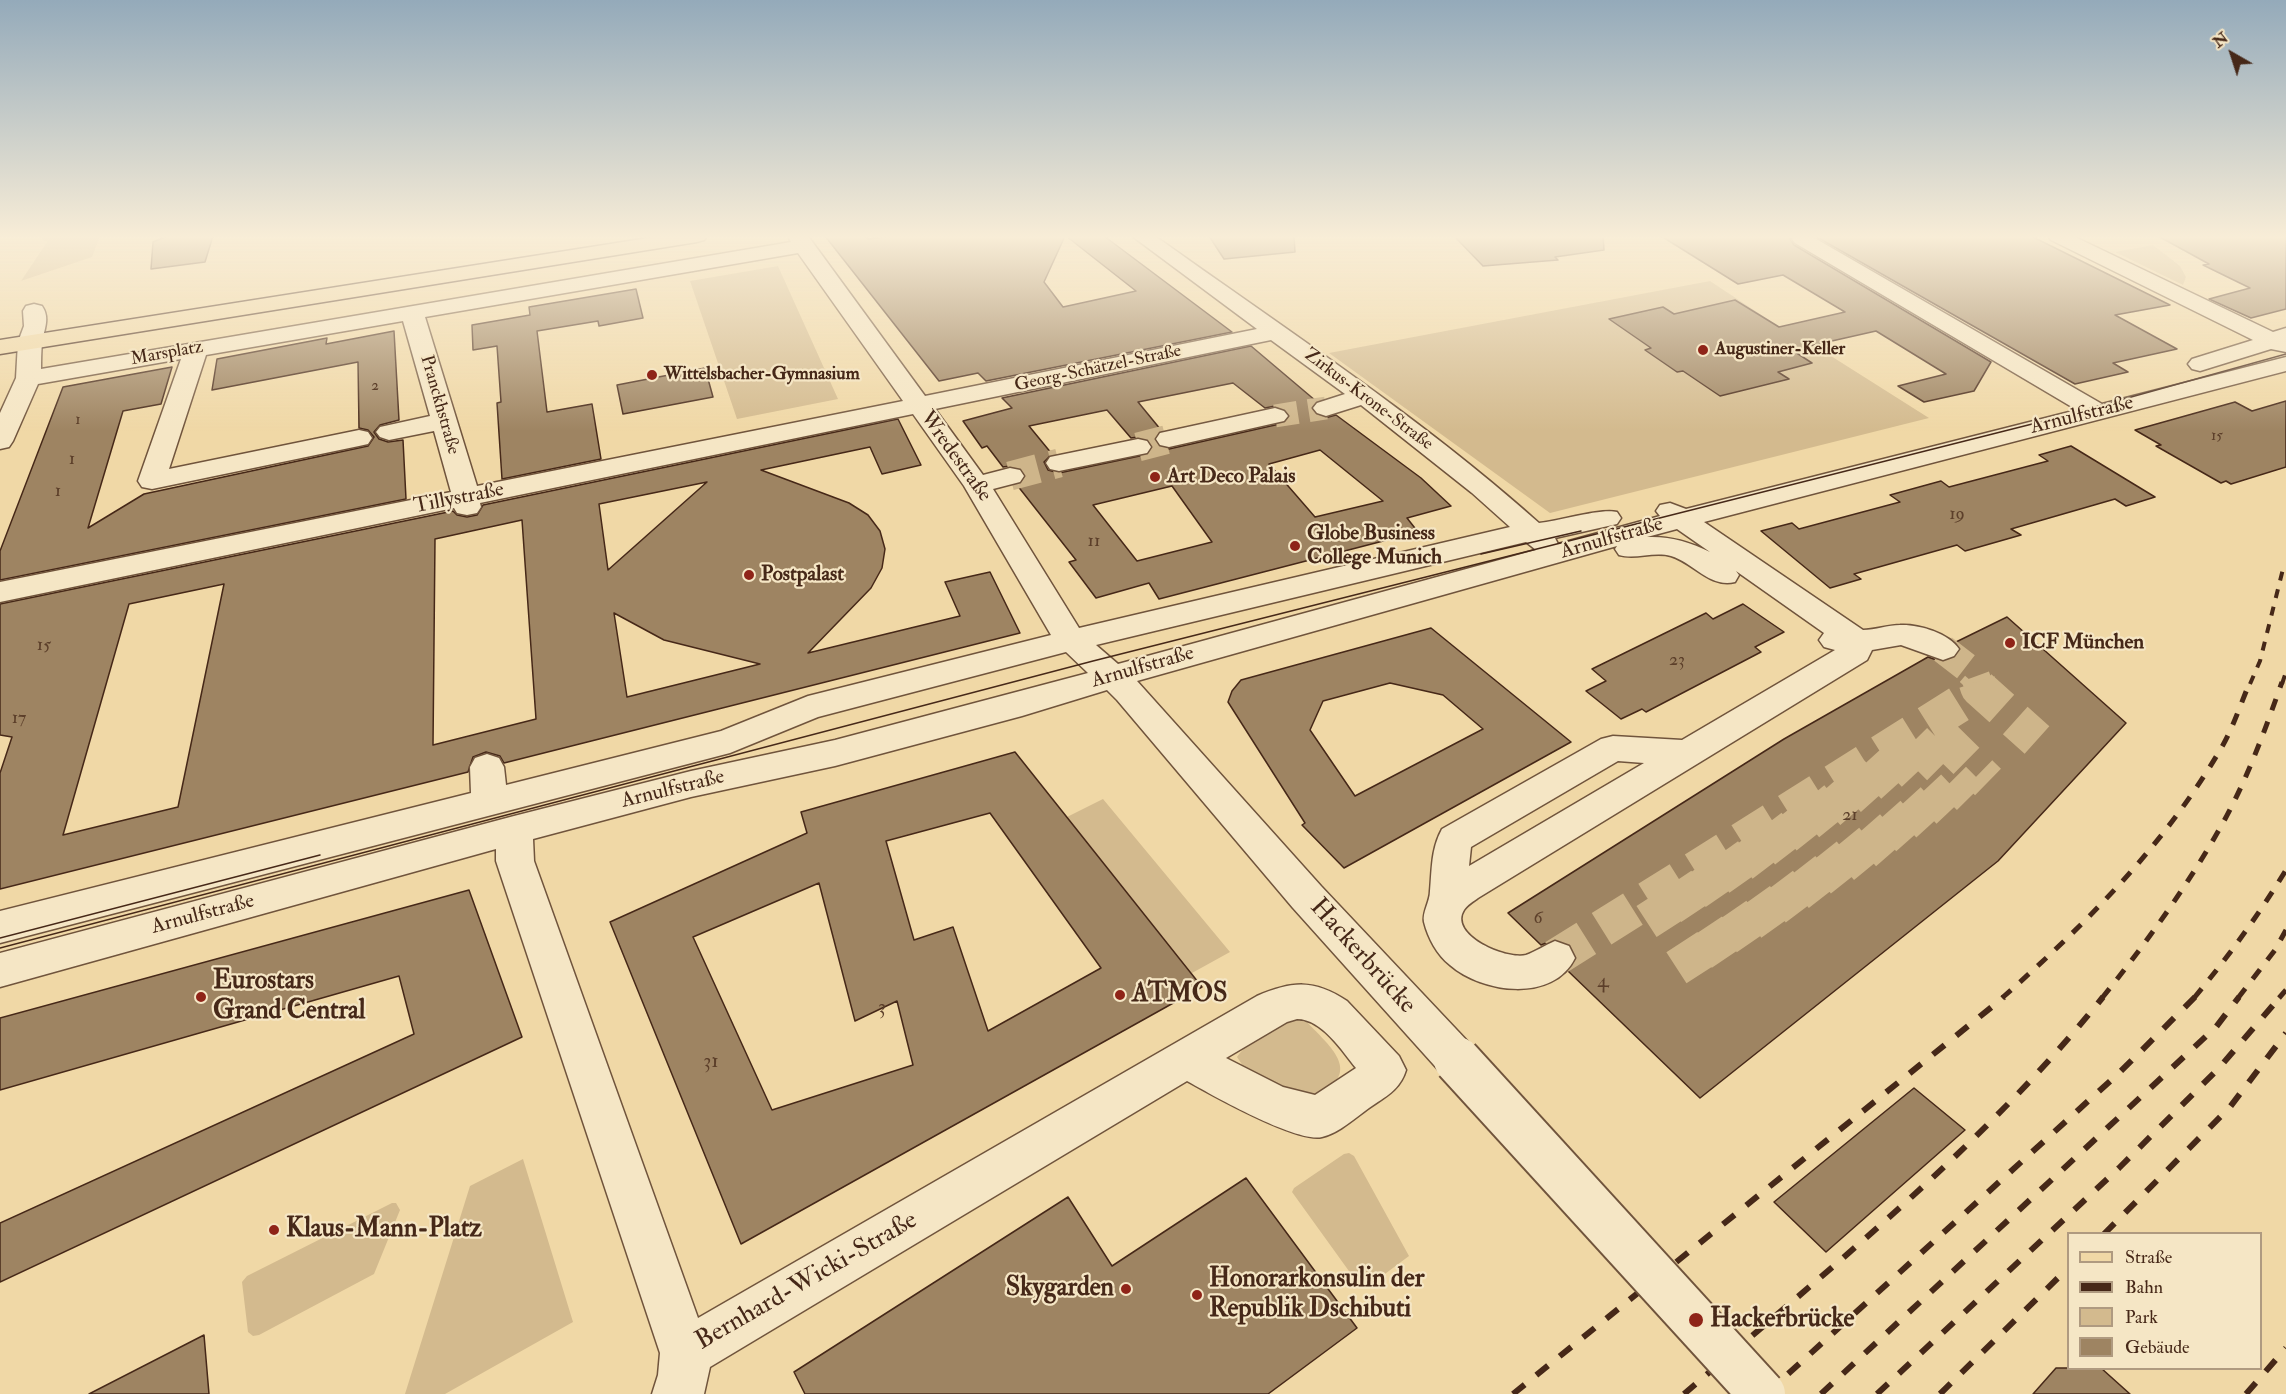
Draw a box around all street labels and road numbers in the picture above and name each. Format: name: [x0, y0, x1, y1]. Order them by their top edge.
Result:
street label: Marsplatz: [129, 337, 205, 371]
street label: Georg-Schätzel-Straße: [1013, 341, 1183, 397]
street label: Zirkus-Krone-Straße: [1299, 344, 1437, 456]
street label: Pranckhstraße: [415, 353, 463, 457]
street label: Arnulfstraße: [2028, 391, 2136, 441]
street label: Wredestraße: [914, 407, 996, 507]
street label: Tillystraße: [412, 478, 506, 520]
street label: Arnulfstraße: [1558, 512, 1666, 566]
street label: Arnulfstraße: [1089, 641, 1197, 695]
street label: Arnulfstraße: [619, 765, 727, 815]
street label: Arnulfstraße: [149, 889, 257, 941]
street label: Hackerbrücke: [1302, 893, 1422, 1021]
street label: Bernhard-Wicki-Straße: [691, 1206, 923, 1358]

